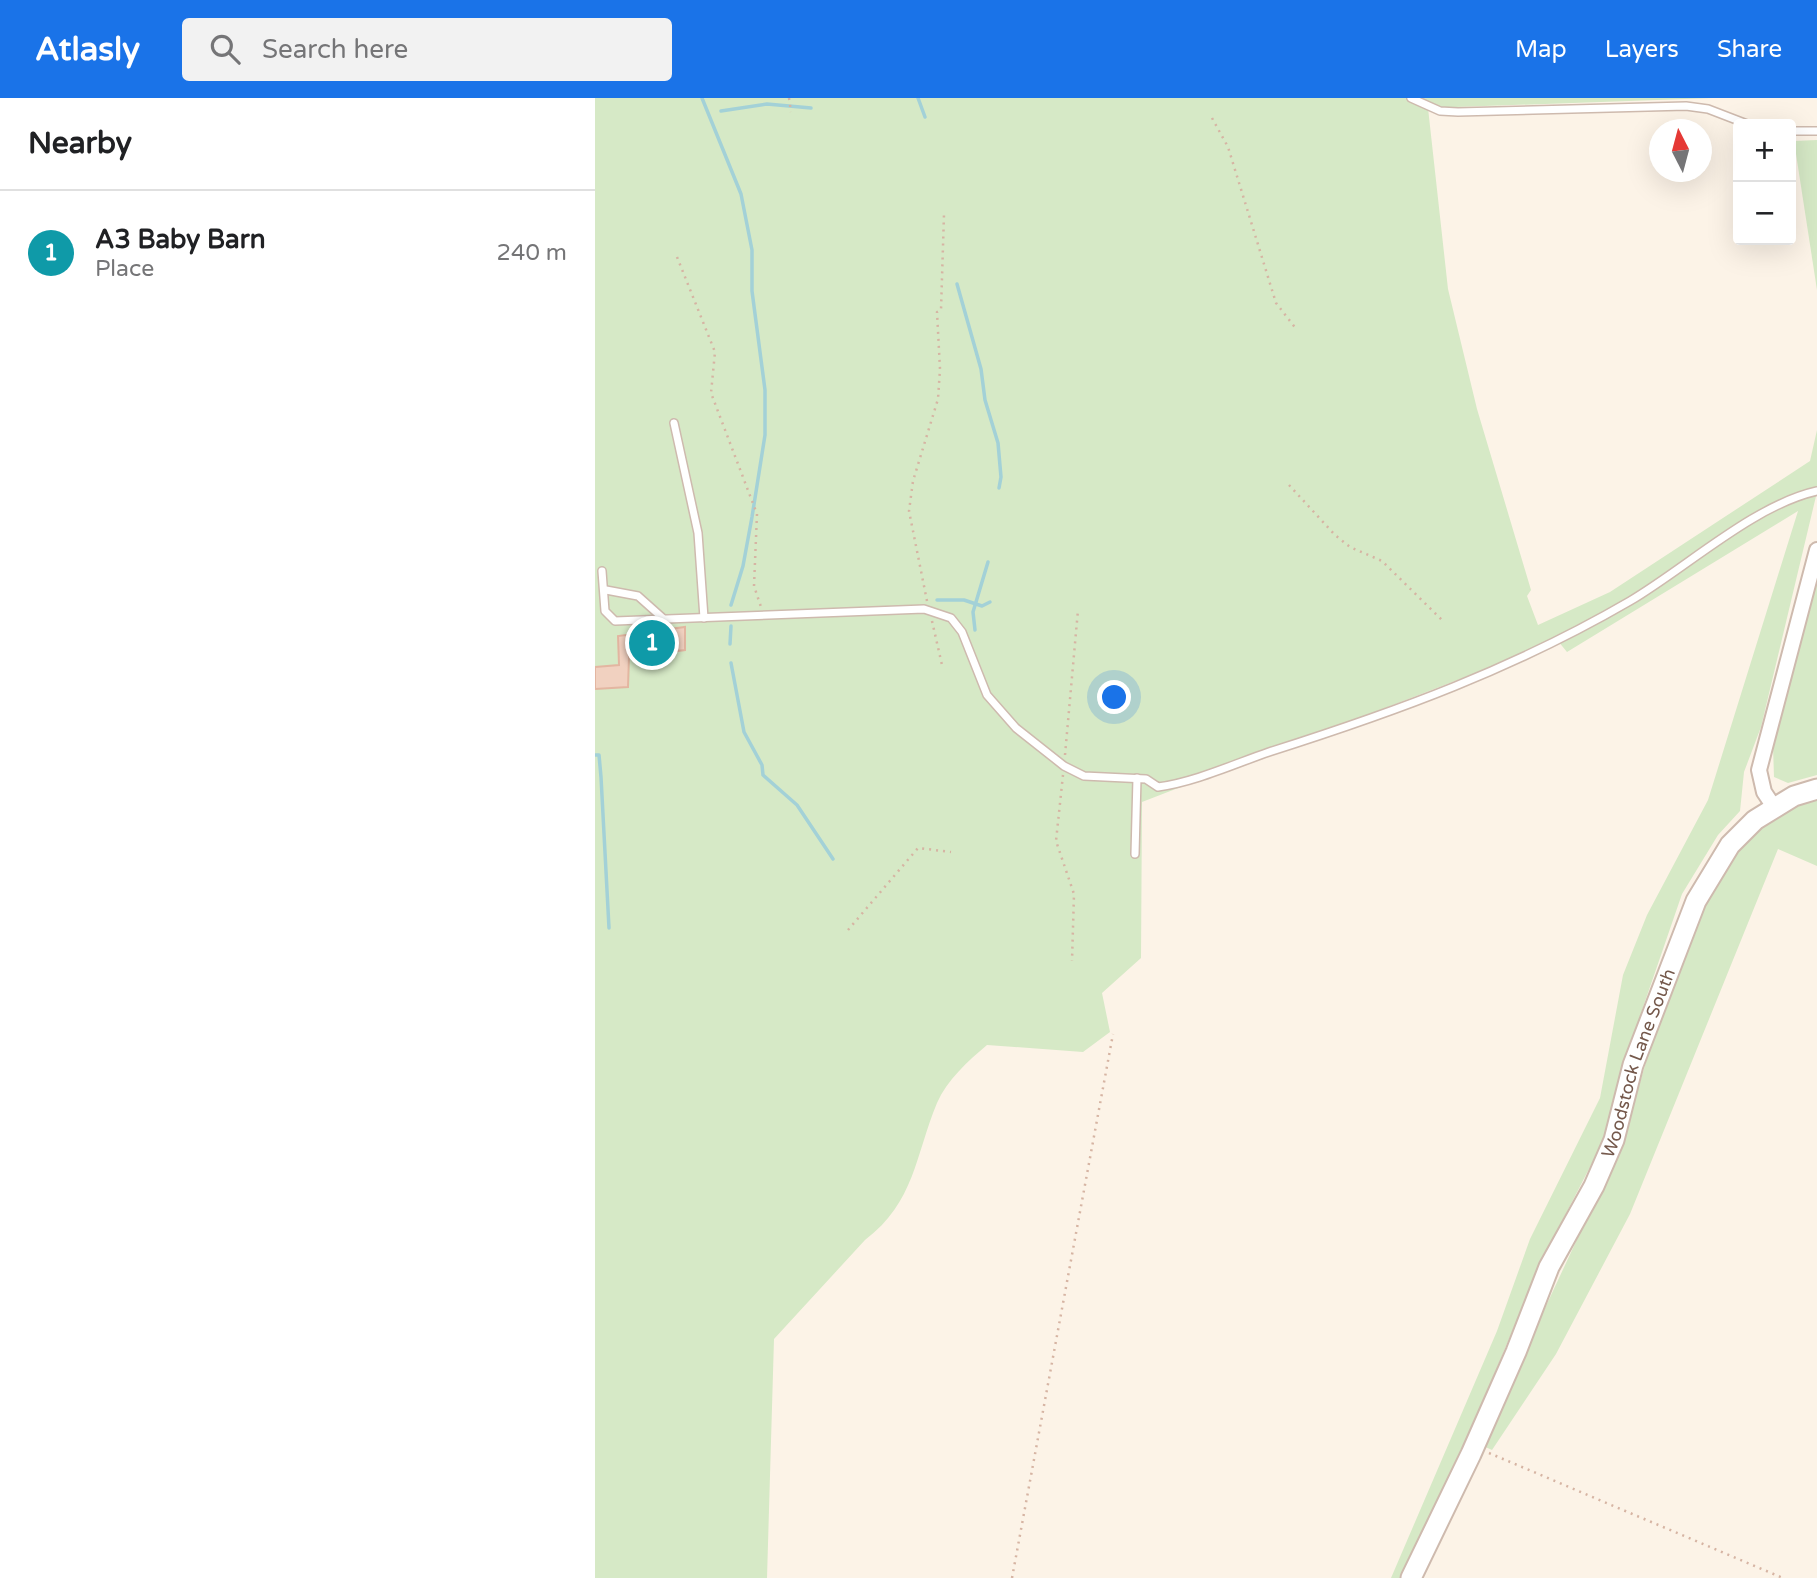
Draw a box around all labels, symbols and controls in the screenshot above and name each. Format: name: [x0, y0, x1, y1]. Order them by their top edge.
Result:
search box: [182, 18, 672, 81]
text: Atlasly: [35, 30, 140, 69]
icon: search: [206, 30, 244, 68]
text: Search here: [262, 34, 408, 65]
text: Map: [1515, 35, 1567, 64]
text: Layers: [1605, 35, 1679, 64]
text: Share: [1717, 35, 1782, 64]
north arrow: [1649, 119, 1712, 182]
map controls: [1733, 119, 1796, 245]
button: +: [1733, 119, 1796, 182]
text: Nearby: [28, 125, 132, 162]
button: −: [1733, 182, 1796, 245]
text: A3 Baby Barn: [95, 224, 265, 255]
text: 1: [44, 239, 58, 267]
text: 240 m: [497, 239, 567, 267]
text: Place: [95, 255, 154, 283]
pin: 1: [629, 617, 675, 669]
your location: [1097, 680, 1131, 714]
street label: Woodstock Lane South: [1597, 965, 1680, 1161]

